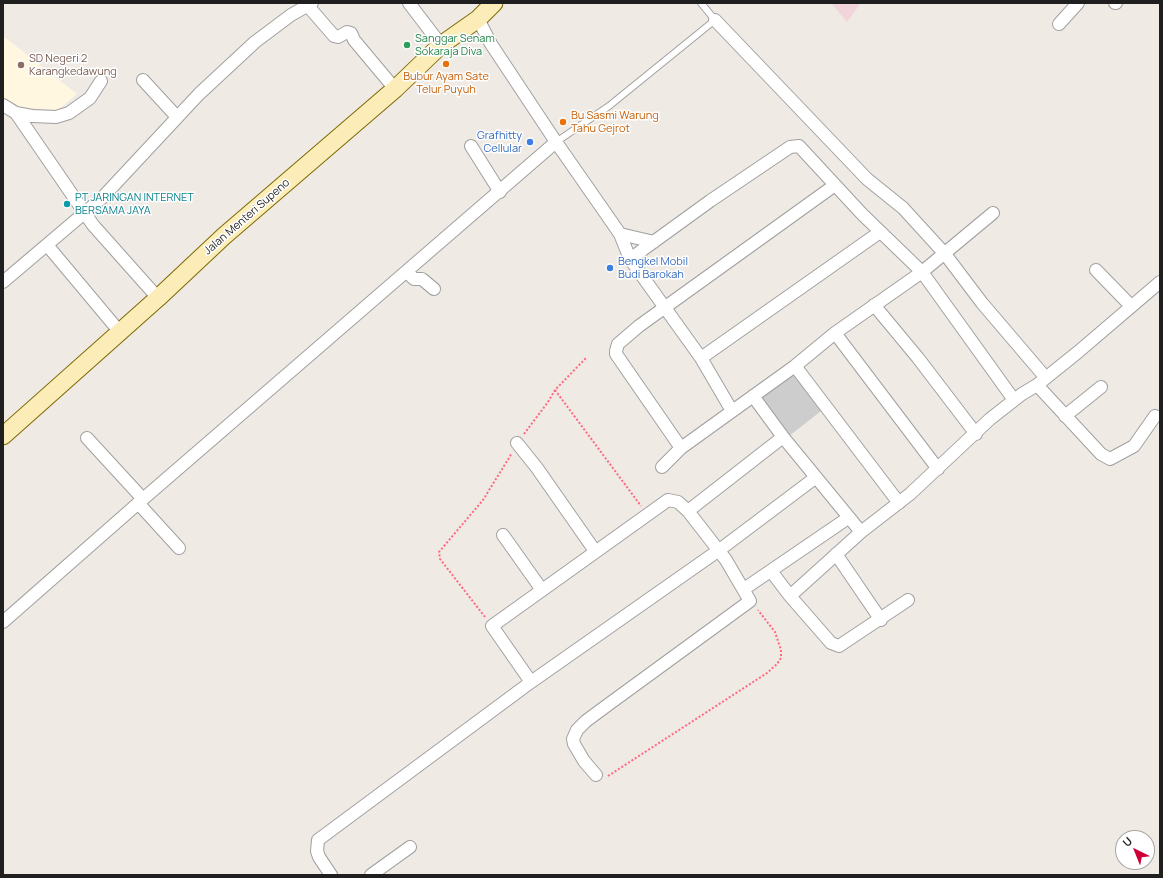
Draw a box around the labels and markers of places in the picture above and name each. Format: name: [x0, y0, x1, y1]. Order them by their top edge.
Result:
place label: Sanggar Senam Sokaraja Diva: [415, 32, 495, 58]
marker: Sanggar Senam Sokaraja Diva: [402, 40, 412, 50]
place label: SD Negeri 2 Karangkedawung: [29, 52, 117, 78]
marker: Bubur Ayam Sate Telur Puyuh: [441, 59, 451, 69]
marker: SD Negeri 2 Karangkedawung: [16, 60, 26, 70]
place label: Bubur Ayam Sate Telur Puyuh: [403, 70, 489, 96]
place label: Bu Sasmi Warung Tahu Gejrot: [571, 109, 659, 135]
marker: Bu Sasmi Warung Tahu Gejrot: [558, 117, 568, 127]
place label: Grafhitty Cellular: [477, 129, 522, 155]
marker: Grafhitty Cellular: [525, 137, 535, 147]
place label: PT JARINGAN INTERNET BERSAMA JAYA: [75, 191, 194, 217]
marker: PT JARINGAN INTERNET BERSAMA JAYA: [62, 199, 72, 209]
place label: Bengkel Mobil Budi Barokah: [618, 255, 688, 281]
marker: Bengkel Mobil Budi Barokah: [605, 263, 615, 273]

